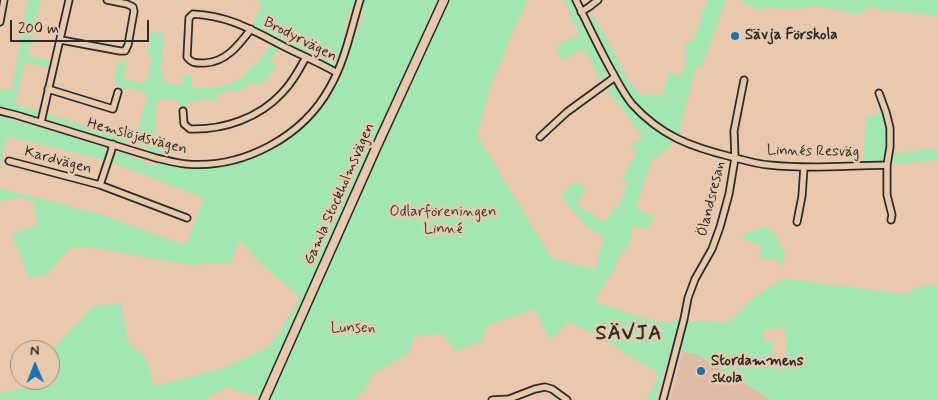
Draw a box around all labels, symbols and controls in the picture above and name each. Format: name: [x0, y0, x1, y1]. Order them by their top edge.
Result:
scale bar: [12, 10, 151, 42]
street label: Brodyrvägen: [260, 14, 340, 66]
text: 200 m: [18, 19, 59, 39]
place label: Sävja Förskola: [745, 27, 838, 45]
marker: Sävja Förskola: [729, 30, 741, 42]
street label: Hemslöjdsvägen: [85, 115, 189, 159]
street label: Gamla Stockholmsvägen: [301, 120, 379, 268]
street label: Linnés Resväg: [767, 142, 859, 162]
street label: Kardvägen: [22, 143, 94, 179]
street label: Ölandsresan: [694, 160, 730, 238]
park label: Odlarföreningen Linné: [390, 204, 496, 239]
park label: Lunsen: [331, 320, 375, 338]
district label: SÄVJA: [596, 323, 662, 347]
north arrow: [10, 340, 60, 390]
text: N: [30, 342, 40, 360]
place label: Stordammens skola: [711, 353, 803, 388]
marker: Stordammens skola: [695, 365, 707, 377]

